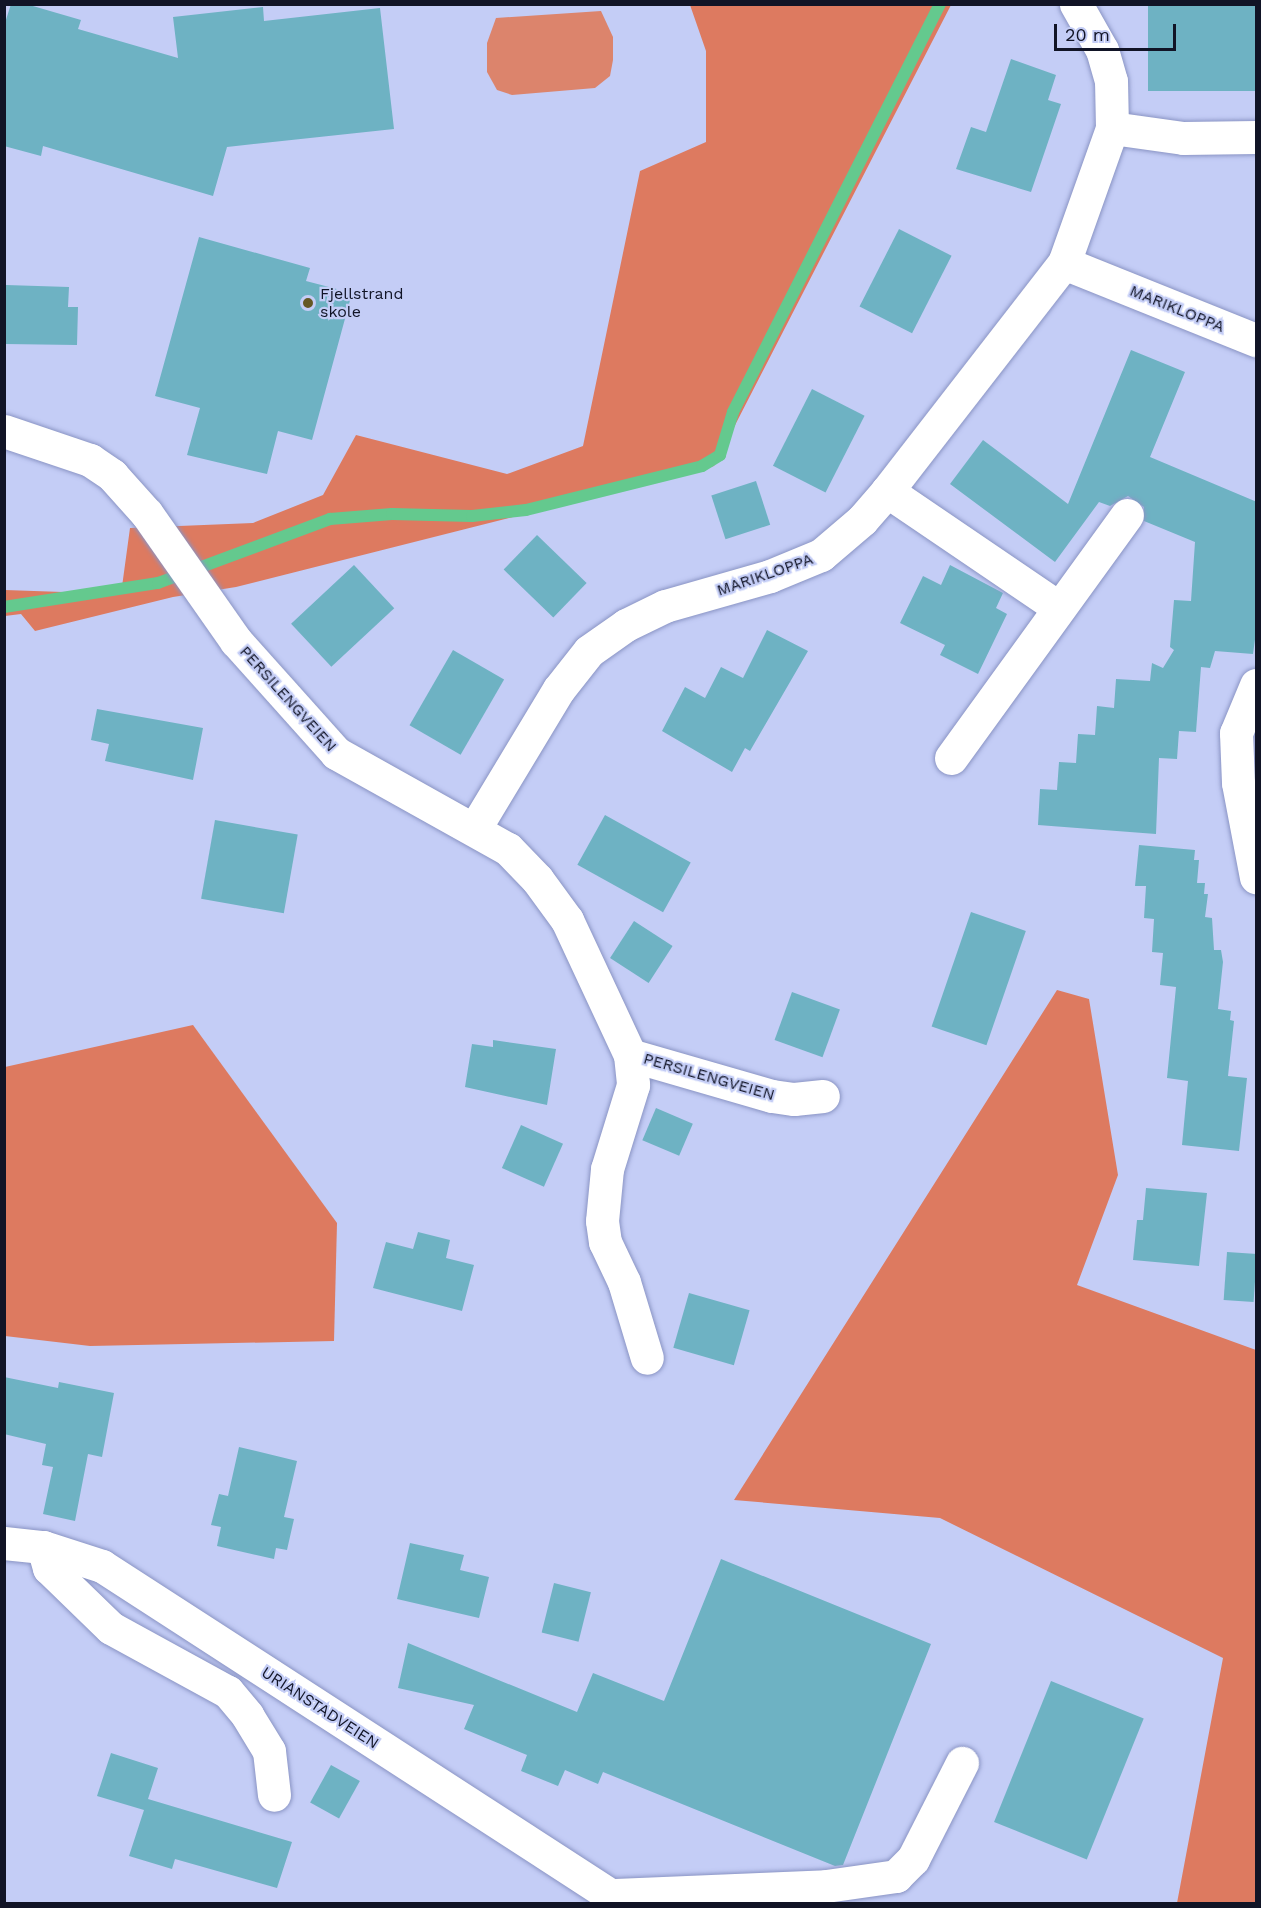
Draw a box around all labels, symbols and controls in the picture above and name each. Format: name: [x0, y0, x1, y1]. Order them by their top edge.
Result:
scale bar: [1057, 12, 1178, 50]
text: 20 m: [1065, 24, 1110, 45]
street label: MARIKLOPPA: [1127, 281, 1227, 337]
place label: Fjellstrand skole: [320, 284, 403, 322]
marker: Fjellstrand skole: [301, 296, 315, 310]
street label: MARIKLOPPA: [714, 550, 816, 600]
street label: PERSILENGVEIEN: [235, 642, 341, 756]
street label: PERSILENGVEIEN: [641, 1049, 777, 1105]
street label: URIANSTADVEIEN: [258, 1663, 382, 1753]

